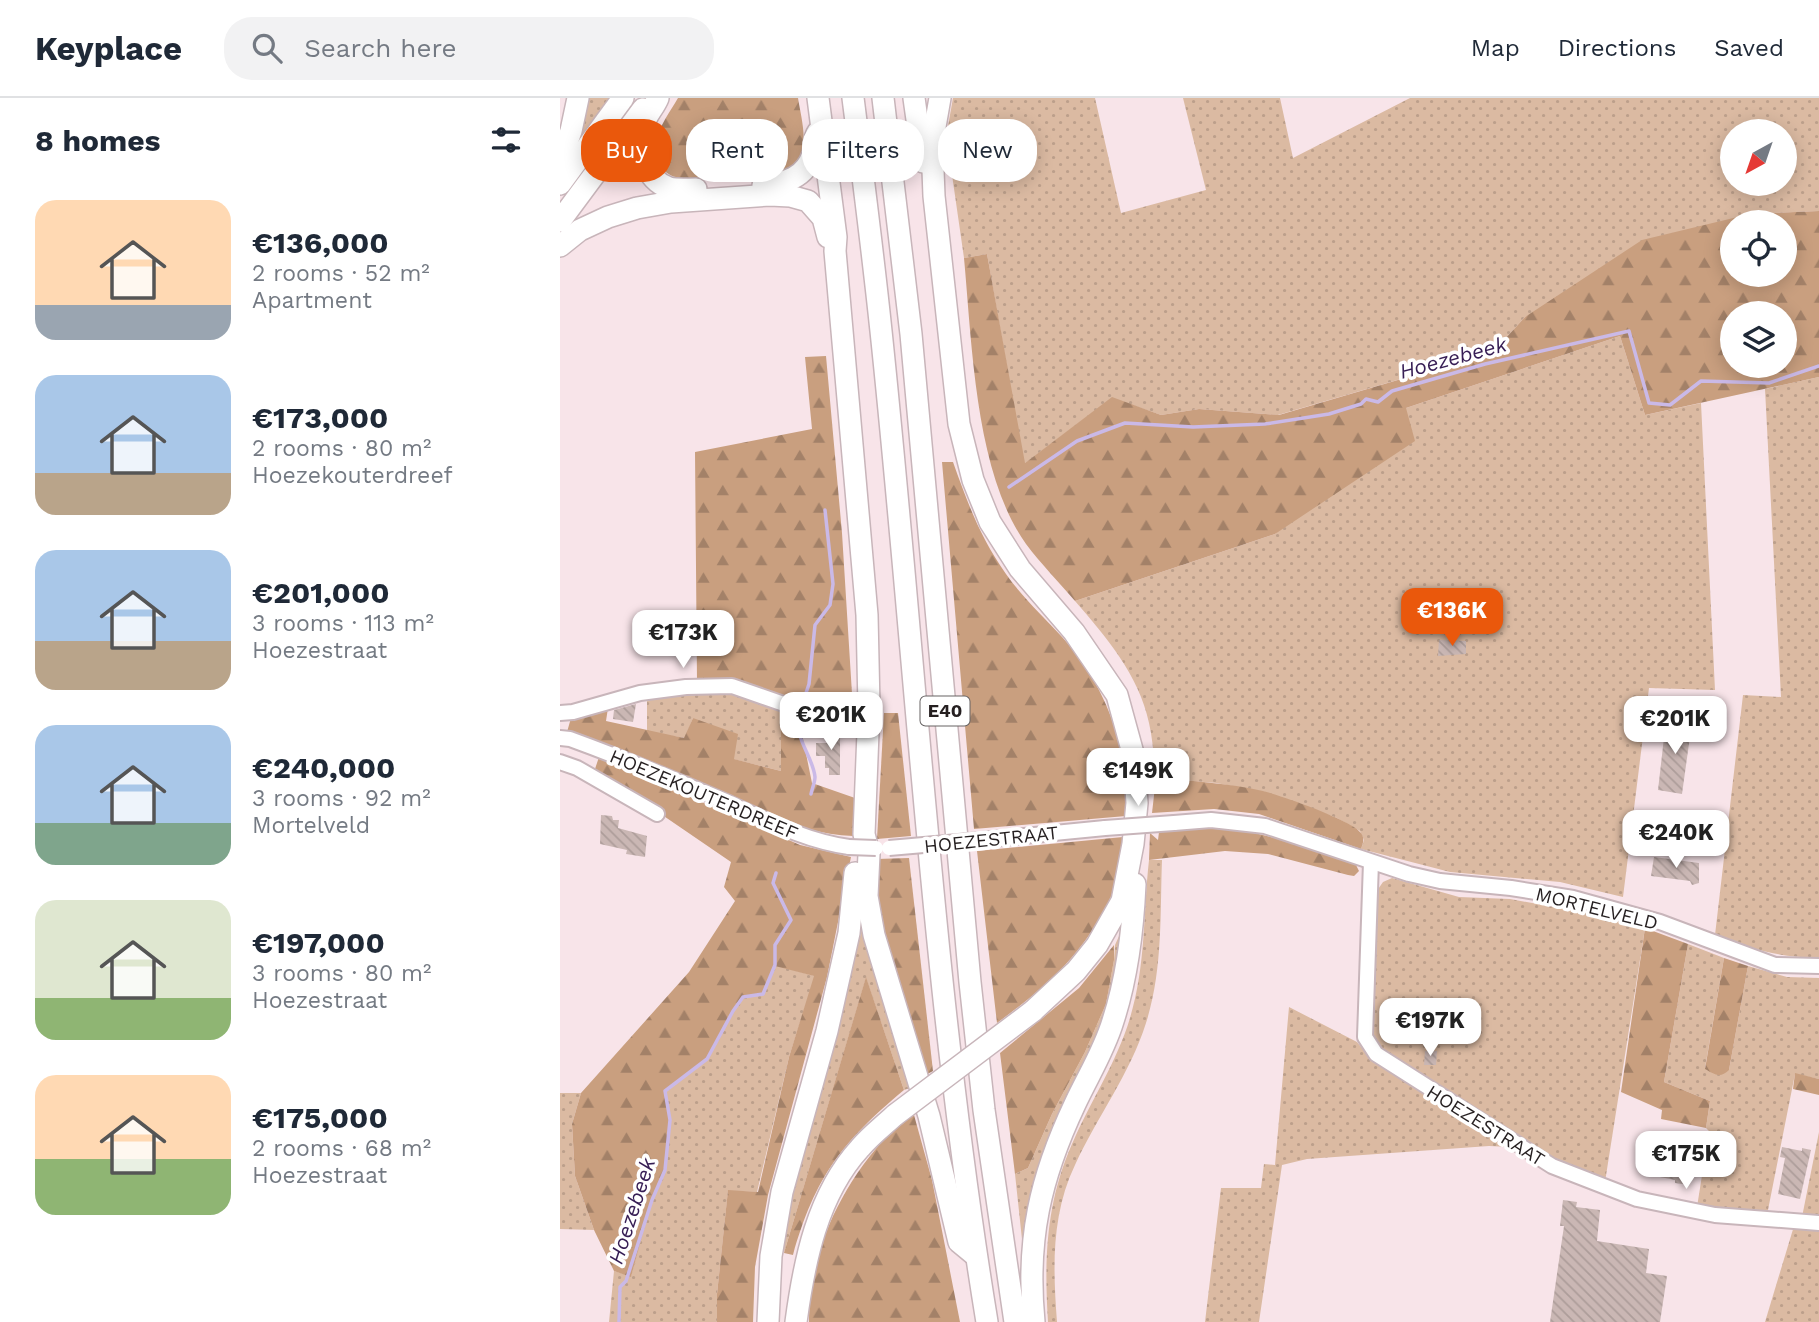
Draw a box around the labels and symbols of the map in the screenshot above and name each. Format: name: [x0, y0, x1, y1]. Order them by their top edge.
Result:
north arrow: [1720, 119, 1797, 196]
water label: Hoezebeek: [1396, 331, 1510, 384]
pin: €136K: [1403, 588, 1501, 648]
pin: €173K: [634, 610, 732, 670]
pin: €201K: [782, 692, 880, 752]
road number: E40: [920, 696, 970, 726]
pin: €201K: [1626, 696, 1724, 756]
street label: HOEZEKOUTERDREEF: [606, 744, 801, 845]
pin: €149K: [1089, 748, 1187, 808]
pin: €240K: [1627, 810, 1725, 870]
street label: HOEZESTRAAT: [923, 821, 1059, 858]
street label: MORTELVELD: [1533, 882, 1660, 935]
pin: €197K: [1381, 998, 1479, 1058]
street label: HOEZESTRAAT: [1422, 1080, 1549, 1171]
pin: €175K: [1637, 1132, 1735, 1191]
water label: Hoezebeek: [603, 1154, 661, 1267]

